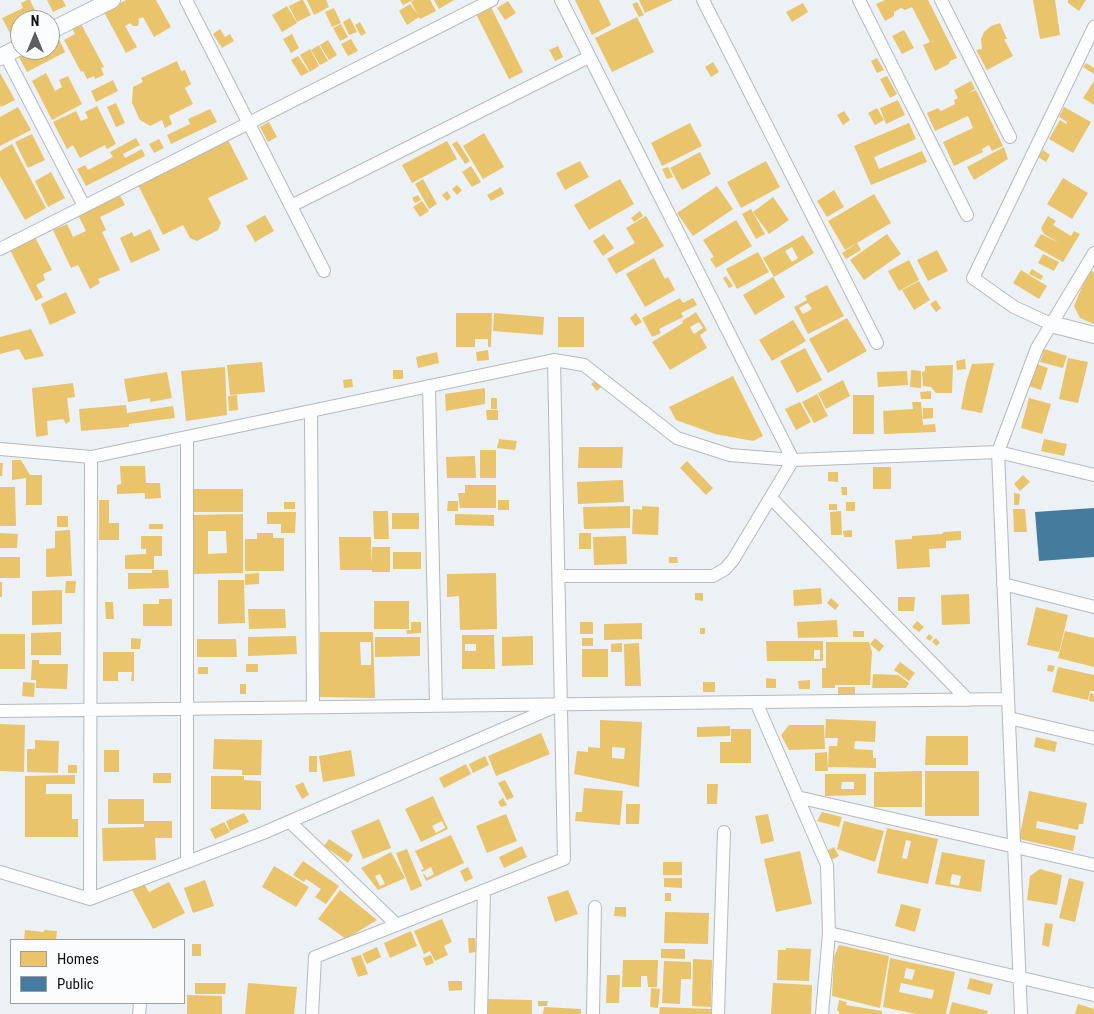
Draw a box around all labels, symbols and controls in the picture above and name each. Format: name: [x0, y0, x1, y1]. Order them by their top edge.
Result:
north arrow: [10, 10, 60, 60]
text: N: [31, 13, 39, 29]
legend: [10, 939, 185, 1004]
text: Homes: [57, 950, 99, 968]
text: Public: [57, 975, 94, 993]

